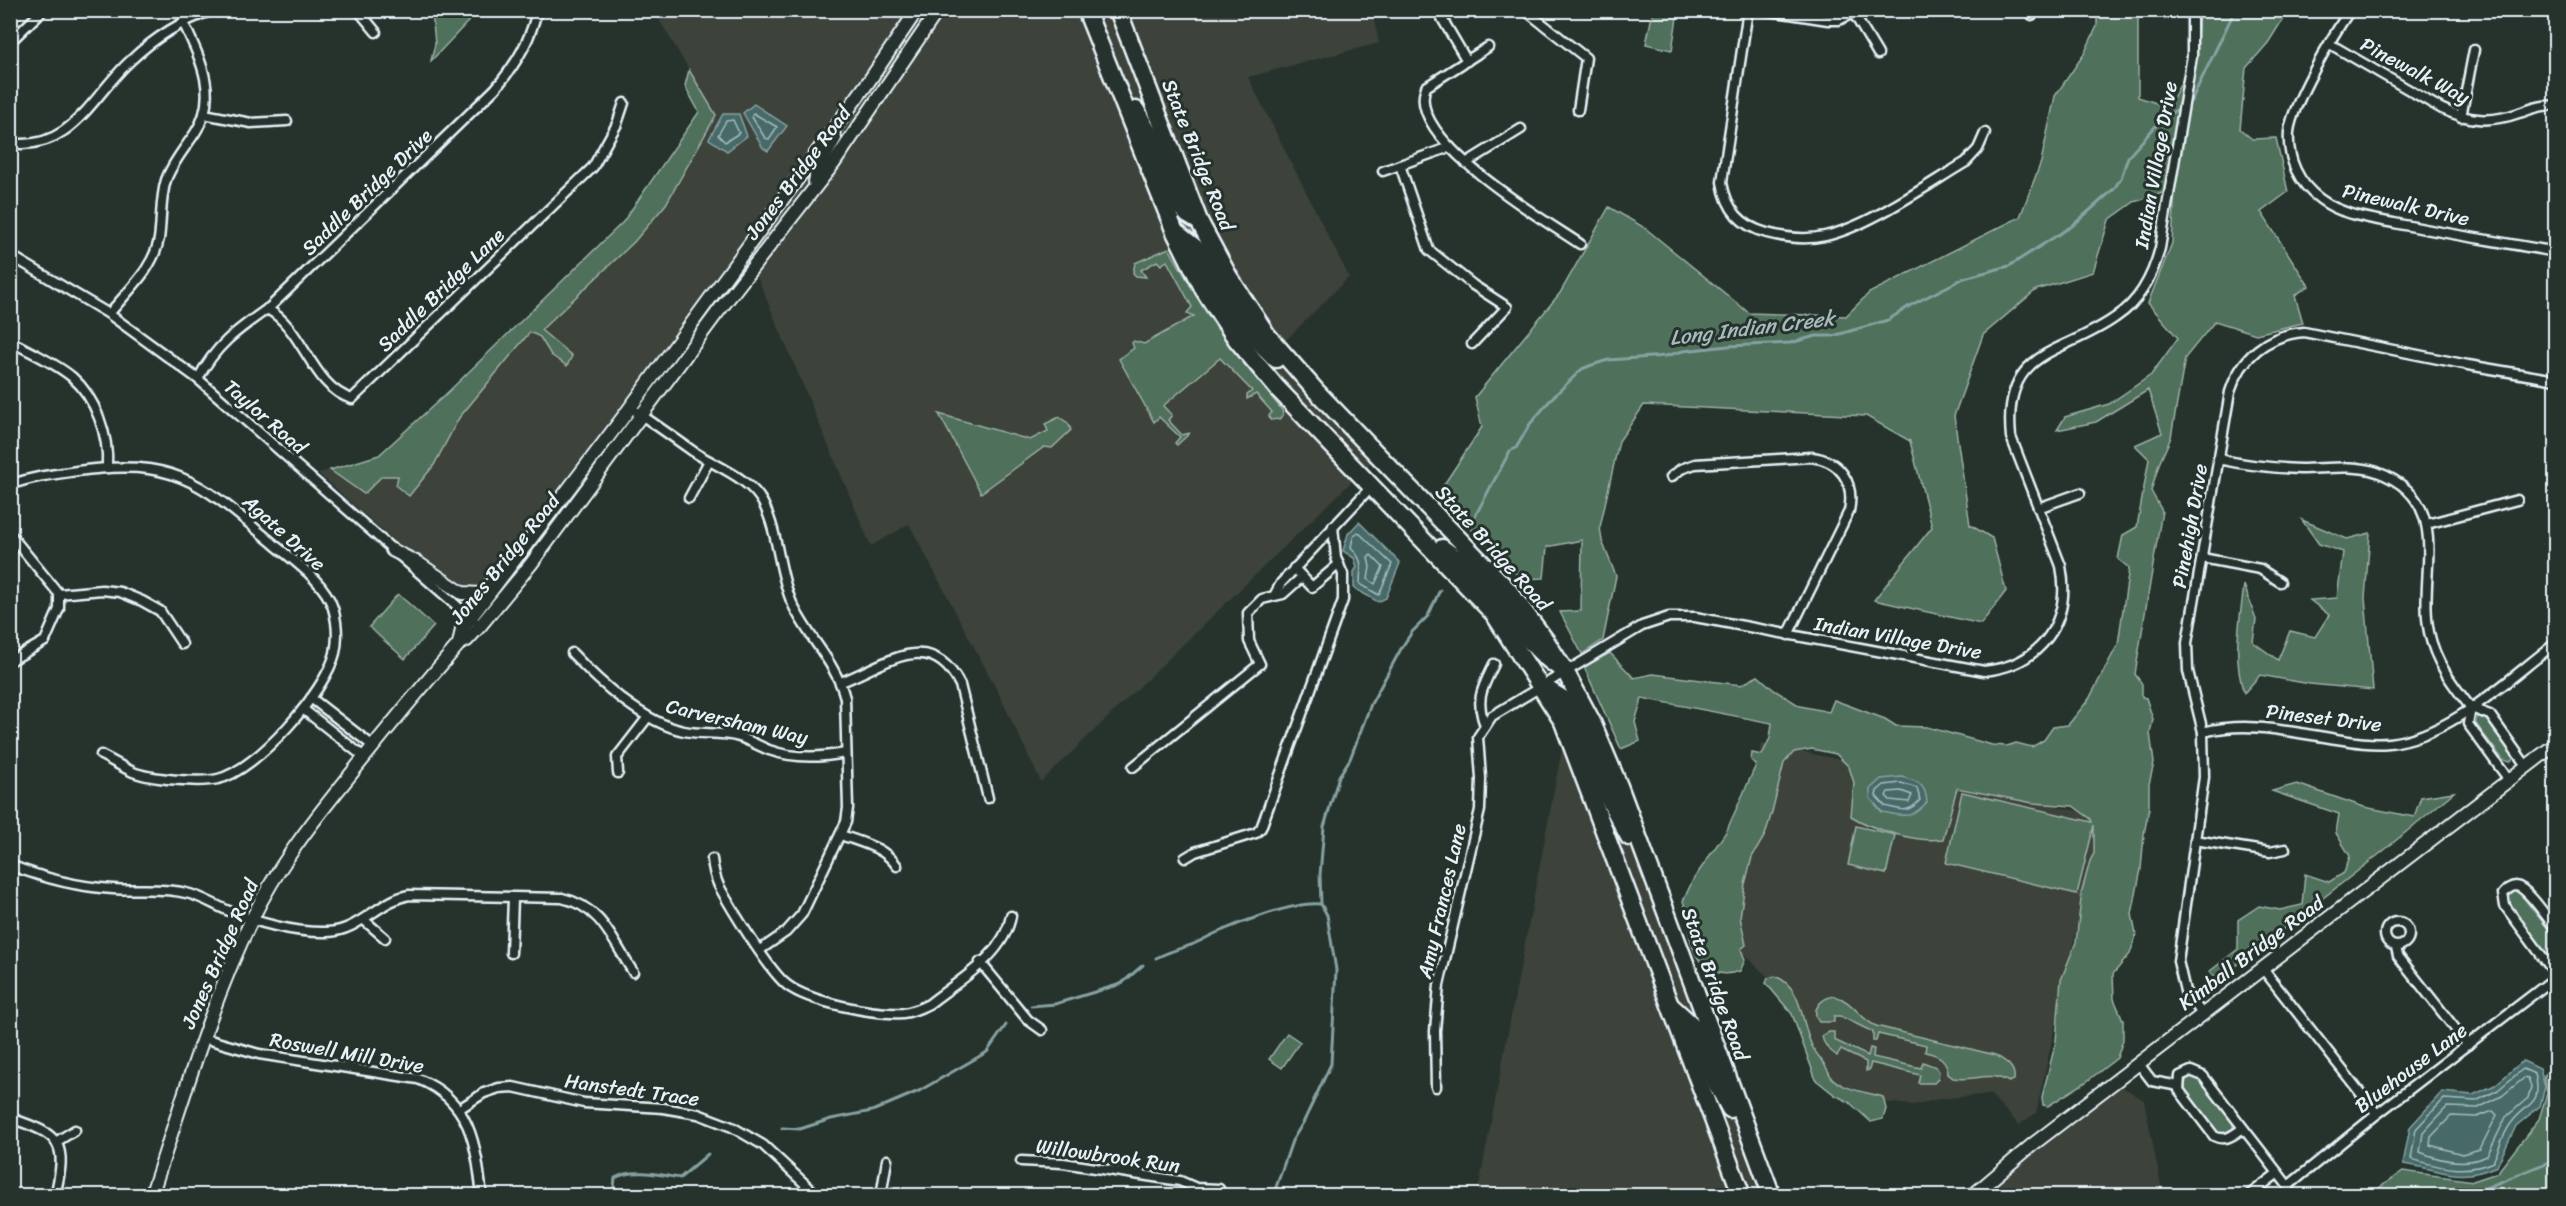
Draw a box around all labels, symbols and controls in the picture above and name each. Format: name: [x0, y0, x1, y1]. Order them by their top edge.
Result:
street label: Pinewalk Way: [2354, 27, 2477, 115]
street label: State Bridge Road: [1152, 74, 1245, 238]
street label: Indian Village Drive: [2124, 79, 2188, 252]
street label: Jones Bridge Road: [735, 97, 861, 248]
street label: Saddle Bridge Drive: [293, 119, 441, 264]
street label: Pinewalk Drive: [2339, 173, 2473, 237]
street label: Saddle Bridge Lane: [369, 219, 513, 361]
water label: Long Indian Creek: [1668, 299, 1839, 357]
street label: Taylor Road: [215, 370, 316, 464]
street label: Pinehigh Drive: [2162, 461, 2218, 591]
street label: State Bridge Road: [1426, 476, 1561, 621]
street label: Jones Bridge Road: [440, 484, 570, 633]
street label: Agate Drive: [233, 485, 334, 580]
street label: Indian Village Drive: [1811, 606, 1984, 670]
street label: Carversham Way: [663, 689, 812, 755]
street label: Pineset Drive: [2264, 694, 2384, 742]
street label: Amy Frances Lane: [1407, 820, 1477, 983]
street label: Jones Bridge Road: [171, 872, 269, 1035]
street label: Kimball Bridge Road: [2170, 885, 2333, 1020]
street label: State Bridge Road: [1671, 902, 1759, 1067]
street label: Bluehouse Lane: [2347, 1014, 2475, 1122]
street label: Roswell Mill Drive: [267, 1022, 427, 1084]
street label: Hanstedt Trace: [563, 1063, 701, 1117]
street label: Willowbrook Run: [1034, 1129, 1182, 1183]

